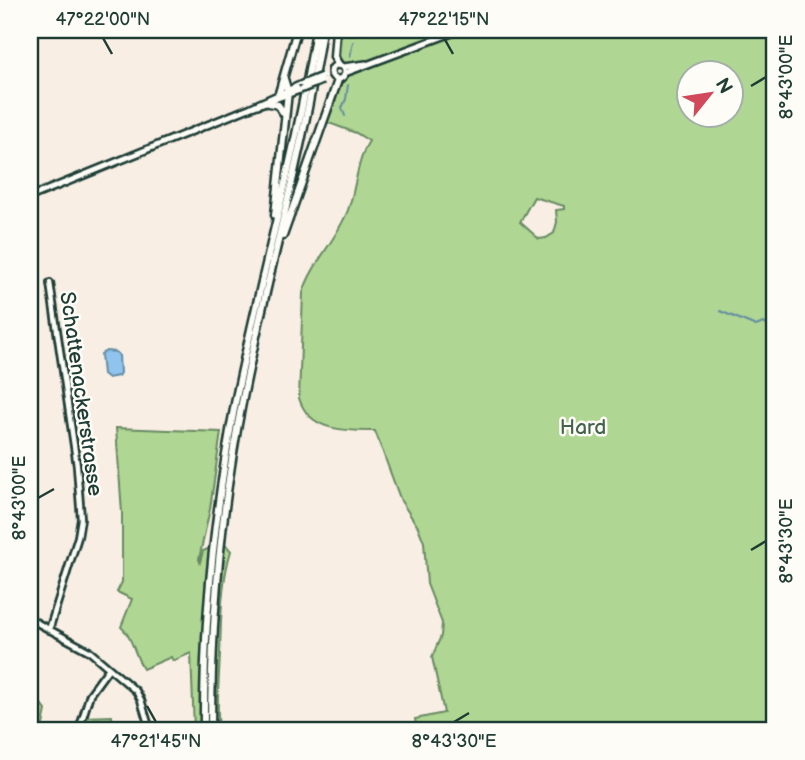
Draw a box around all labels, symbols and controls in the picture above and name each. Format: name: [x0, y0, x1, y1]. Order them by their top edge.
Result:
text: 47°22'00"N: [56, 9, 150, 30]
text: 47°22'15"N: [399, 9, 489, 30]
text: 8°43'00"E: [776, 35, 797, 119]
north arrow: [676, 60, 746, 130]
text: N: [710, 74, 737, 98]
street label: Schattenackerstrasse: [54, 290, 108, 498]
park label: Hard: [560, 415, 606, 440]
text: 8°43'00"E: [9, 456, 30, 540]
text: 8°43'30"E: [776, 498, 797, 584]
text: 47°21'45"N: [110, 731, 202, 752]
text: 8°43'30"E: [411, 731, 497, 752]

